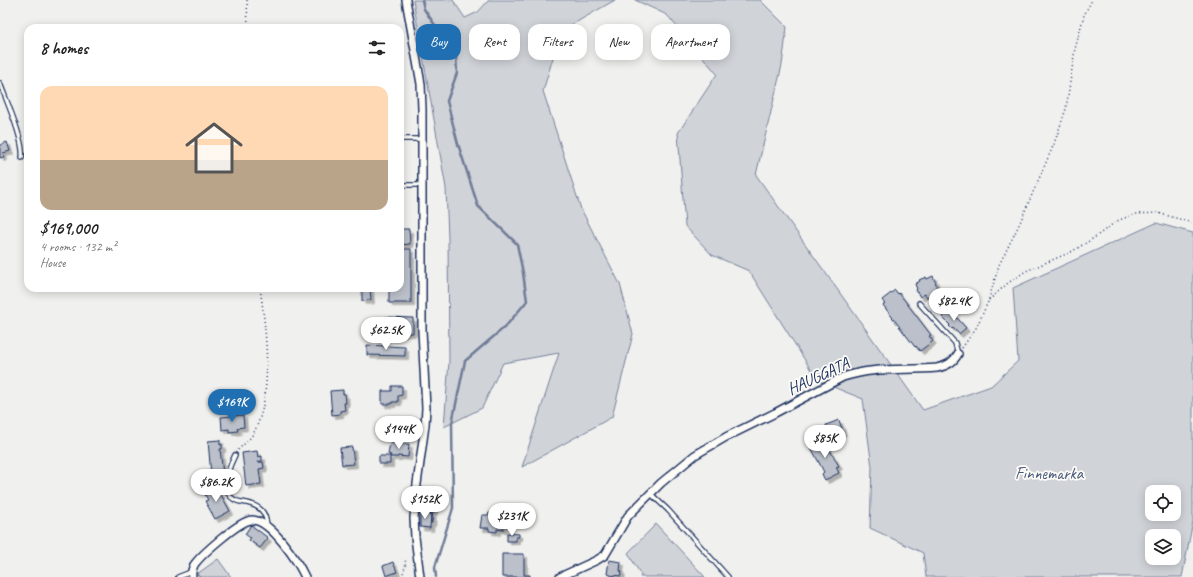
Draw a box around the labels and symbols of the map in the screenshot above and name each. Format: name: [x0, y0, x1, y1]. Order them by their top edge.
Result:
pin: $82.4K: [921, 288, 987, 322]
pin: $62.5K: [353, 317, 419, 351]
street label: HAUGGATA: [784, 352, 854, 399]
pin: $169K: [204, 389, 260, 423]
pin: $144K: [371, 416, 427, 450]
pin: $85K: [801, 425, 849, 459]
park label: Finnemarka: [1015, 463, 1085, 484]
pin: $86.2K: [183, 469, 249, 503]
pin: $152K: [397, 486, 453, 520]
pin: $231K: [484, 503, 540, 537]

